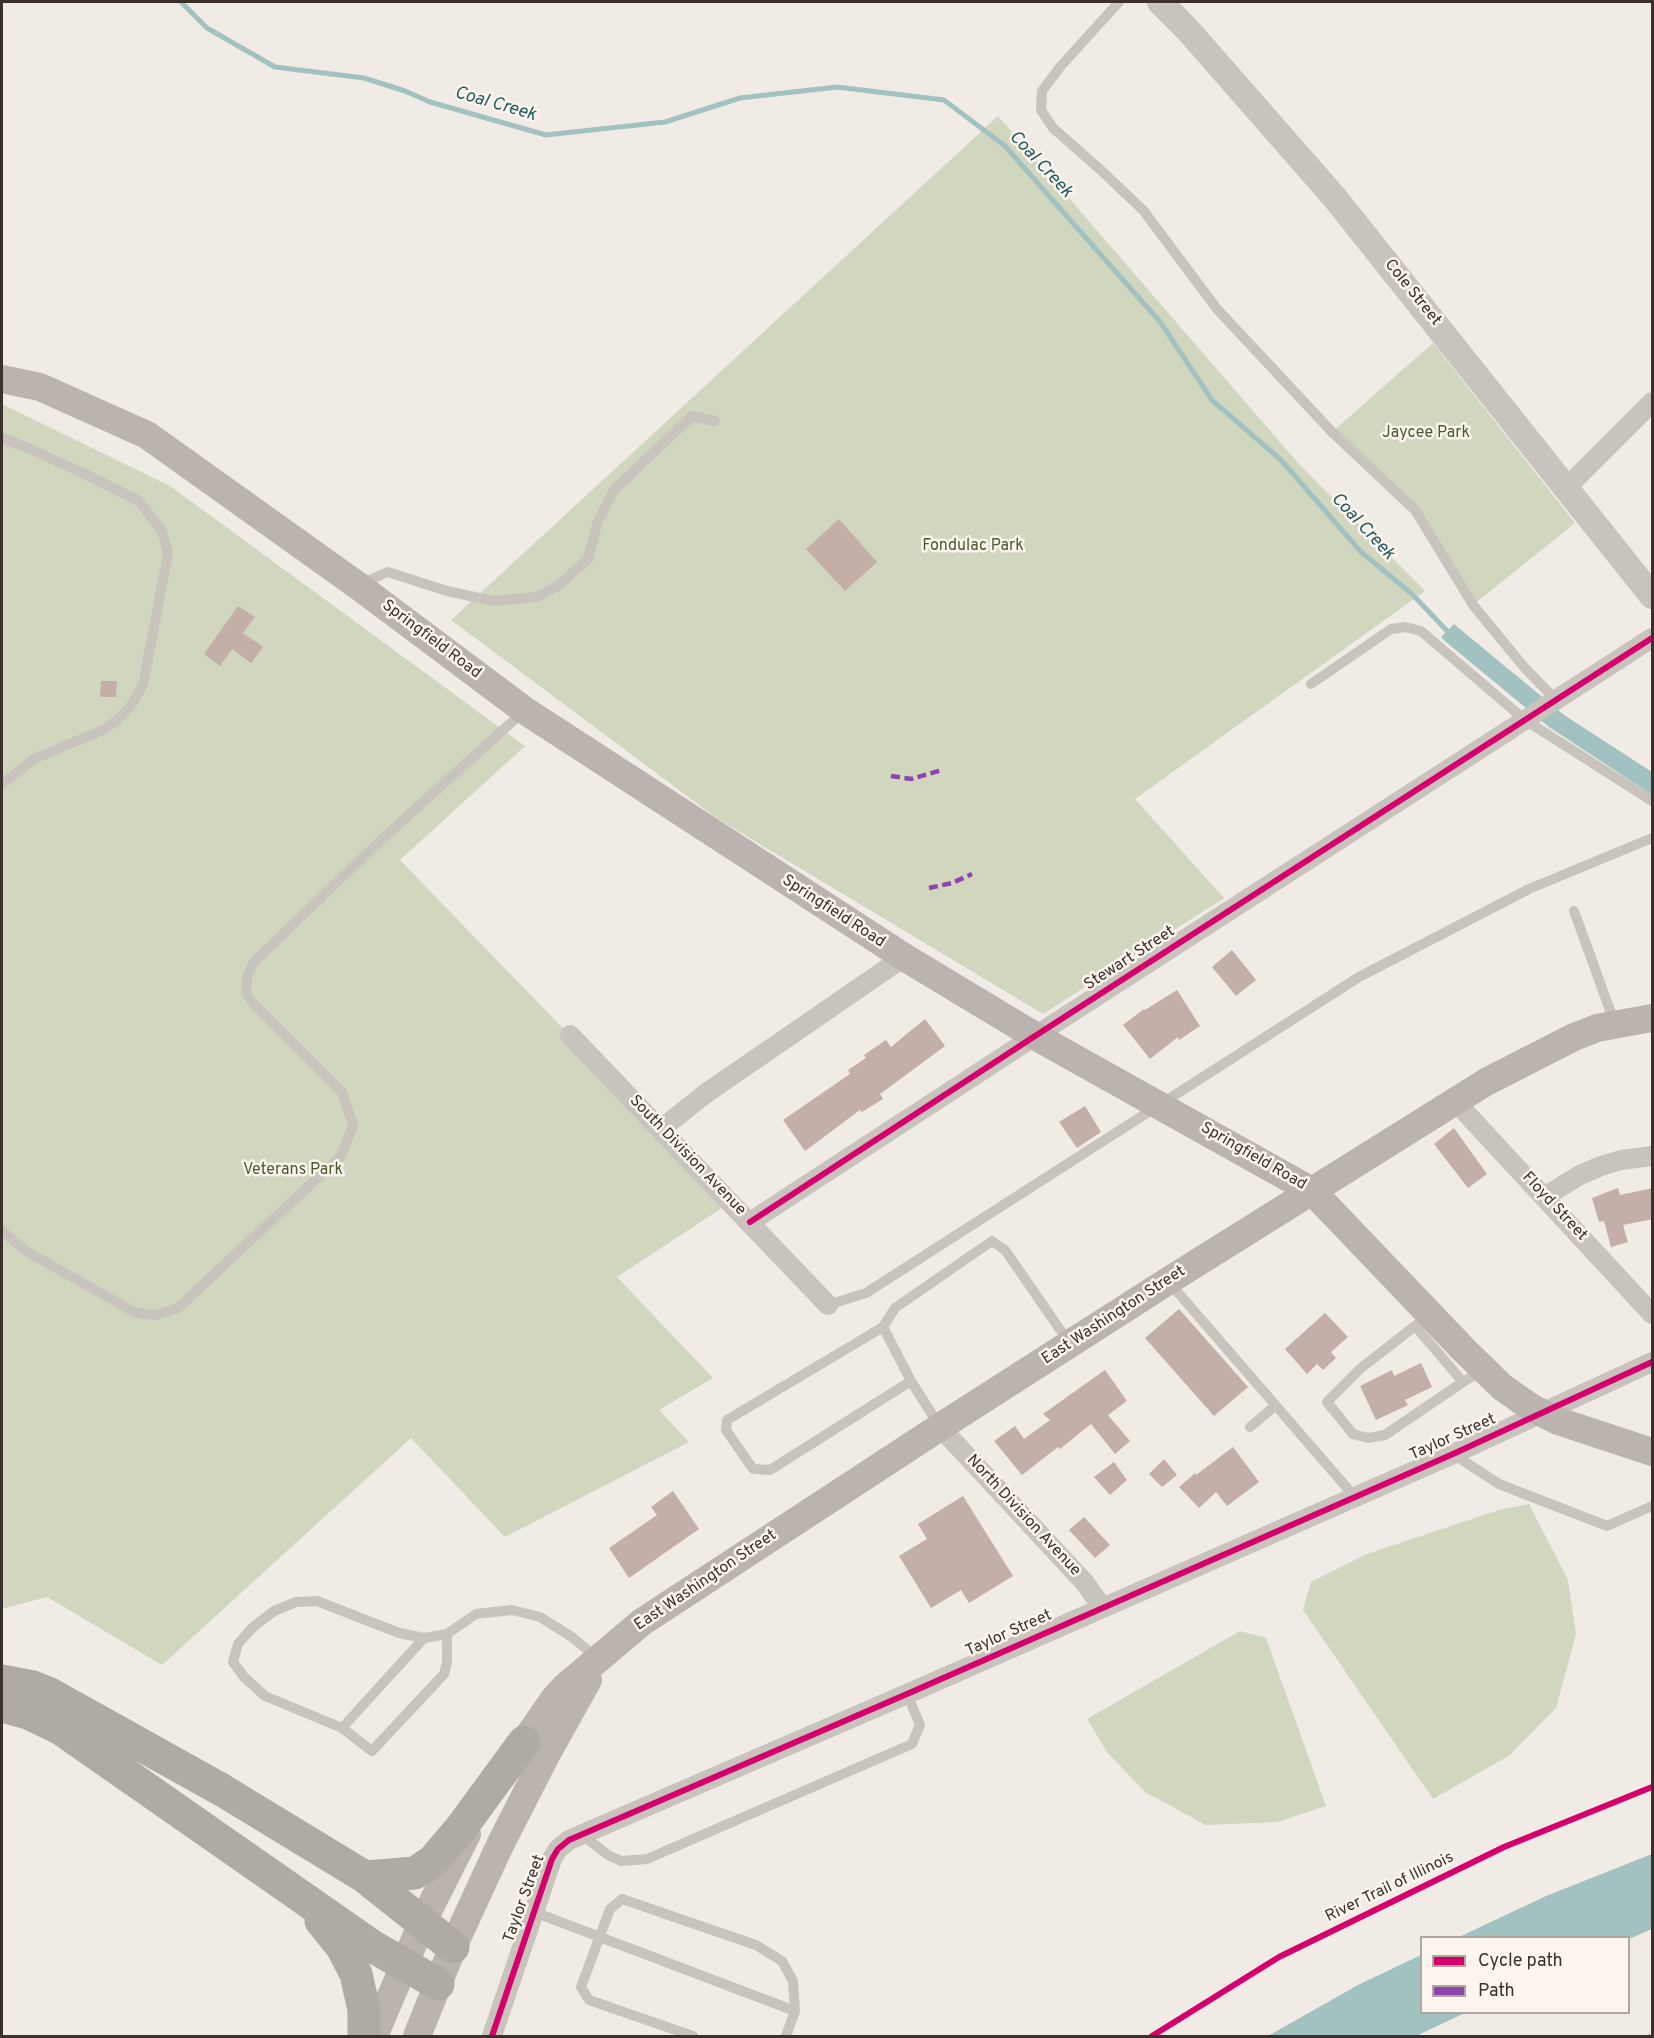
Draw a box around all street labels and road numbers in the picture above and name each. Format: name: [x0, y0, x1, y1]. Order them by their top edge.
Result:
street label: Cole Street: [1379, 256, 1445, 330]
street label: Springfield Road: [378, 597, 484, 683]
street label: Springfield Road: [778, 872, 888, 952]
street label: Stewart Street: [1081, 923, 1179, 995]
street label: South Division Avenue: [625, 1092, 749, 1220]
street label: Springfield Road: [1197, 1119, 1309, 1195]
street label: Floyd Street: [1517, 1169, 1591, 1245]
street label: East Washington Street: [1039, 1262, 1189, 1370]
street label: Taylor Street: [1407, 1410, 1499, 1466]
street label: North Division Avenue: [962, 1451, 1084, 1581]
street label: East Washington Street: [631, 1526, 781, 1636]
street label: Taylor Street: [963, 1606, 1055, 1662]
street label: River Trail of Illinois: [1323, 1849, 1457, 1927]
street label: Taylor Street: [500, 1852, 550, 1946]

